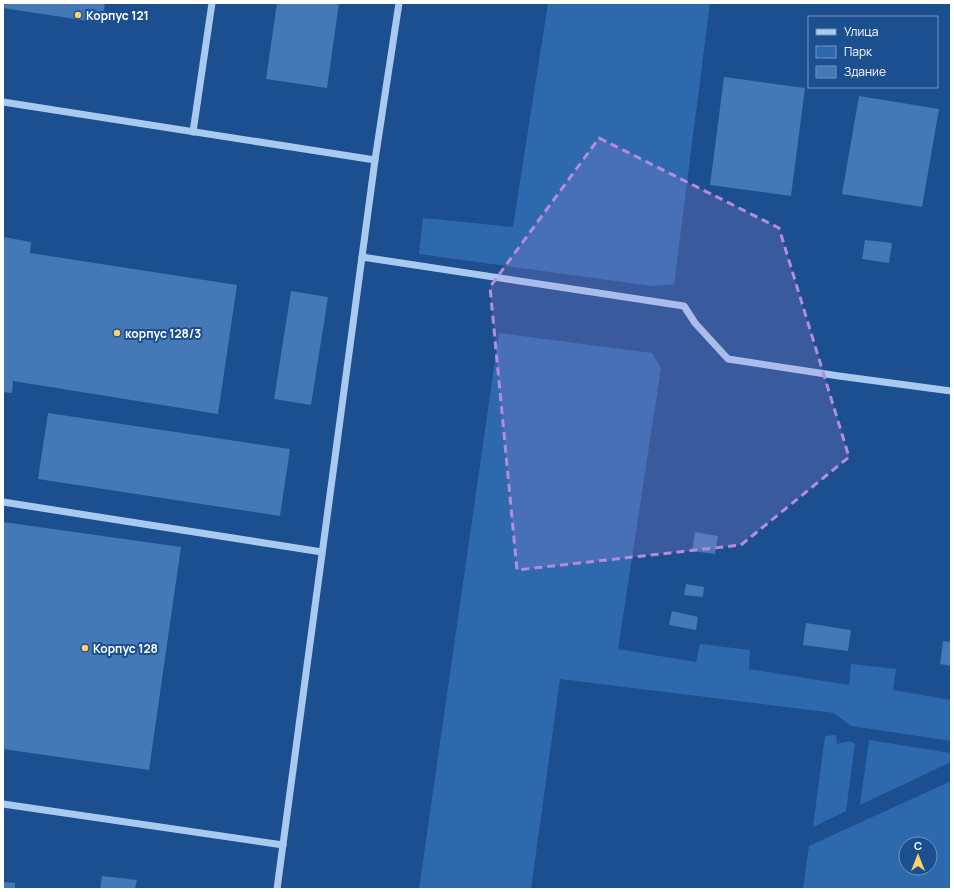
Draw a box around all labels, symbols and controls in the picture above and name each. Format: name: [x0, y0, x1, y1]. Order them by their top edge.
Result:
place label: Корпус 121: [86, 7, 149, 24]
marker: Корпус 121: [73, 10, 83, 20]
legend: [808, 16, 938, 88]
text: Улица: [844, 23, 878, 40]
text: Парк: [844, 43, 873, 60]
text: Здание: [844, 63, 886, 80]
place label: корпус 128/3: [125, 325, 201, 342]
marker: корпус 128/3: [112, 328, 122, 338]
place label: Корпус 128: [93, 640, 158, 657]
marker: Корпус 128: [80, 643, 90, 653]
north arrow: [898, 836, 938, 876]
text: С: [914, 838, 922, 853]

